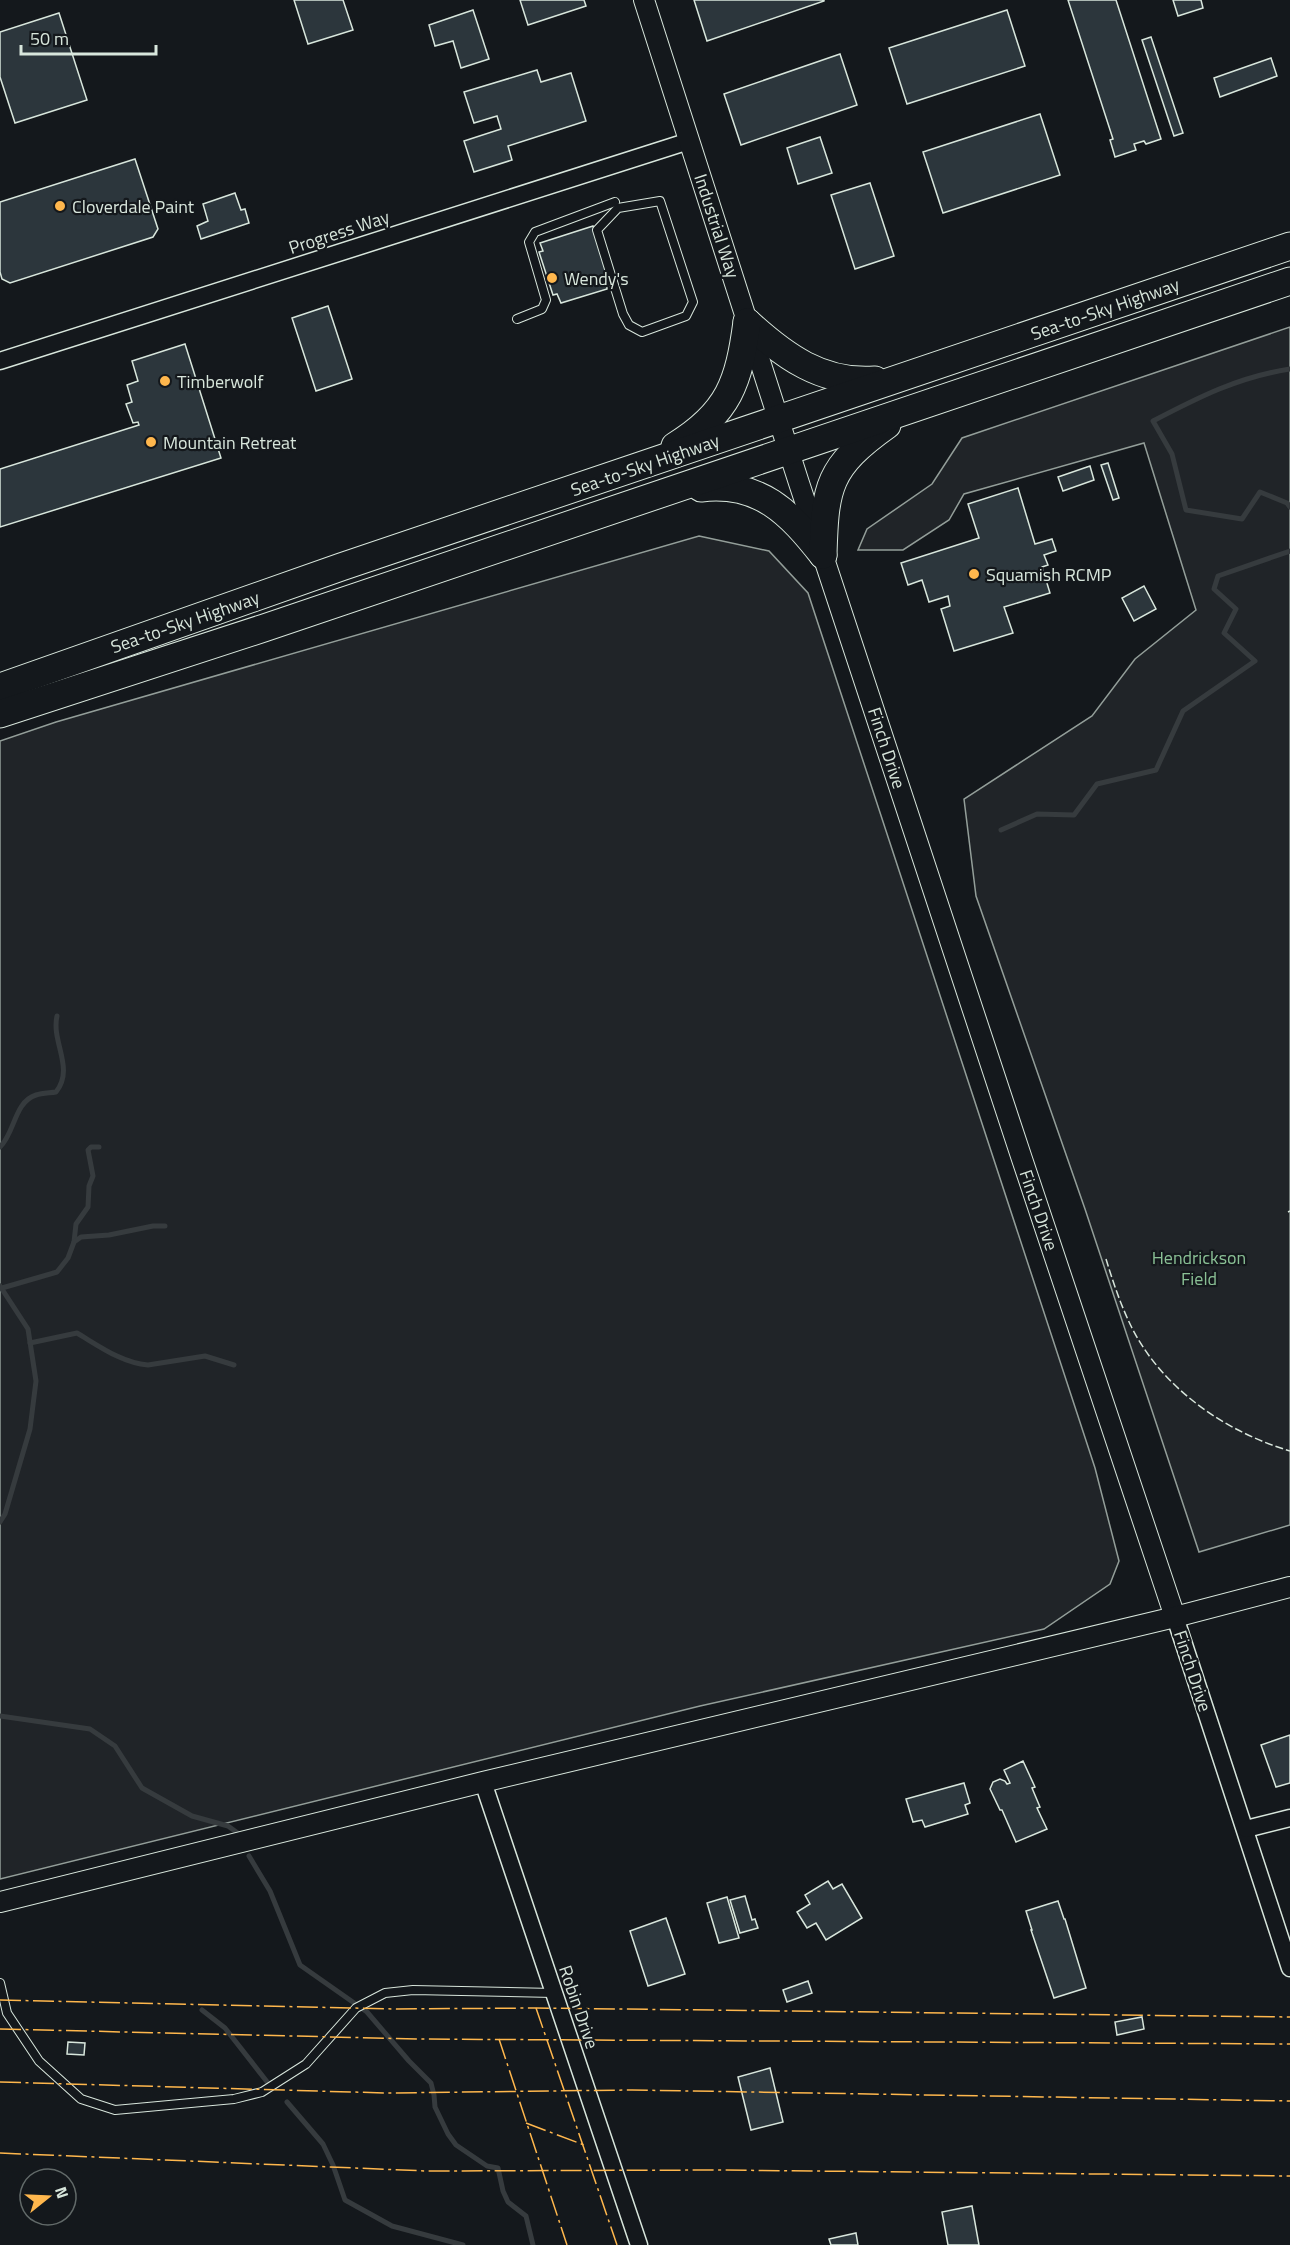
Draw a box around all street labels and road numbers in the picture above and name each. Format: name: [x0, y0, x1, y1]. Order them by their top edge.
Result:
street label: Industrial Way: [687, 170, 747, 282]
street label: Progress Way: [285, 203, 393, 261]
street label: Sea-to-Sky Highway: [1027, 271, 1183, 347]
street label: Sea-to-Sky Highway: [567, 427, 723, 503]
street label: Sea-to-Sky Highway: [107, 584, 263, 660]
street label: Finch Drive: [861, 704, 913, 792]
street label: Finch Drive: [1013, 1166, 1065, 1254]
street label: Finch Drive: [1167, 1627, 1219, 1715]
street label: Robin Drive: [552, 1962, 606, 2052]

